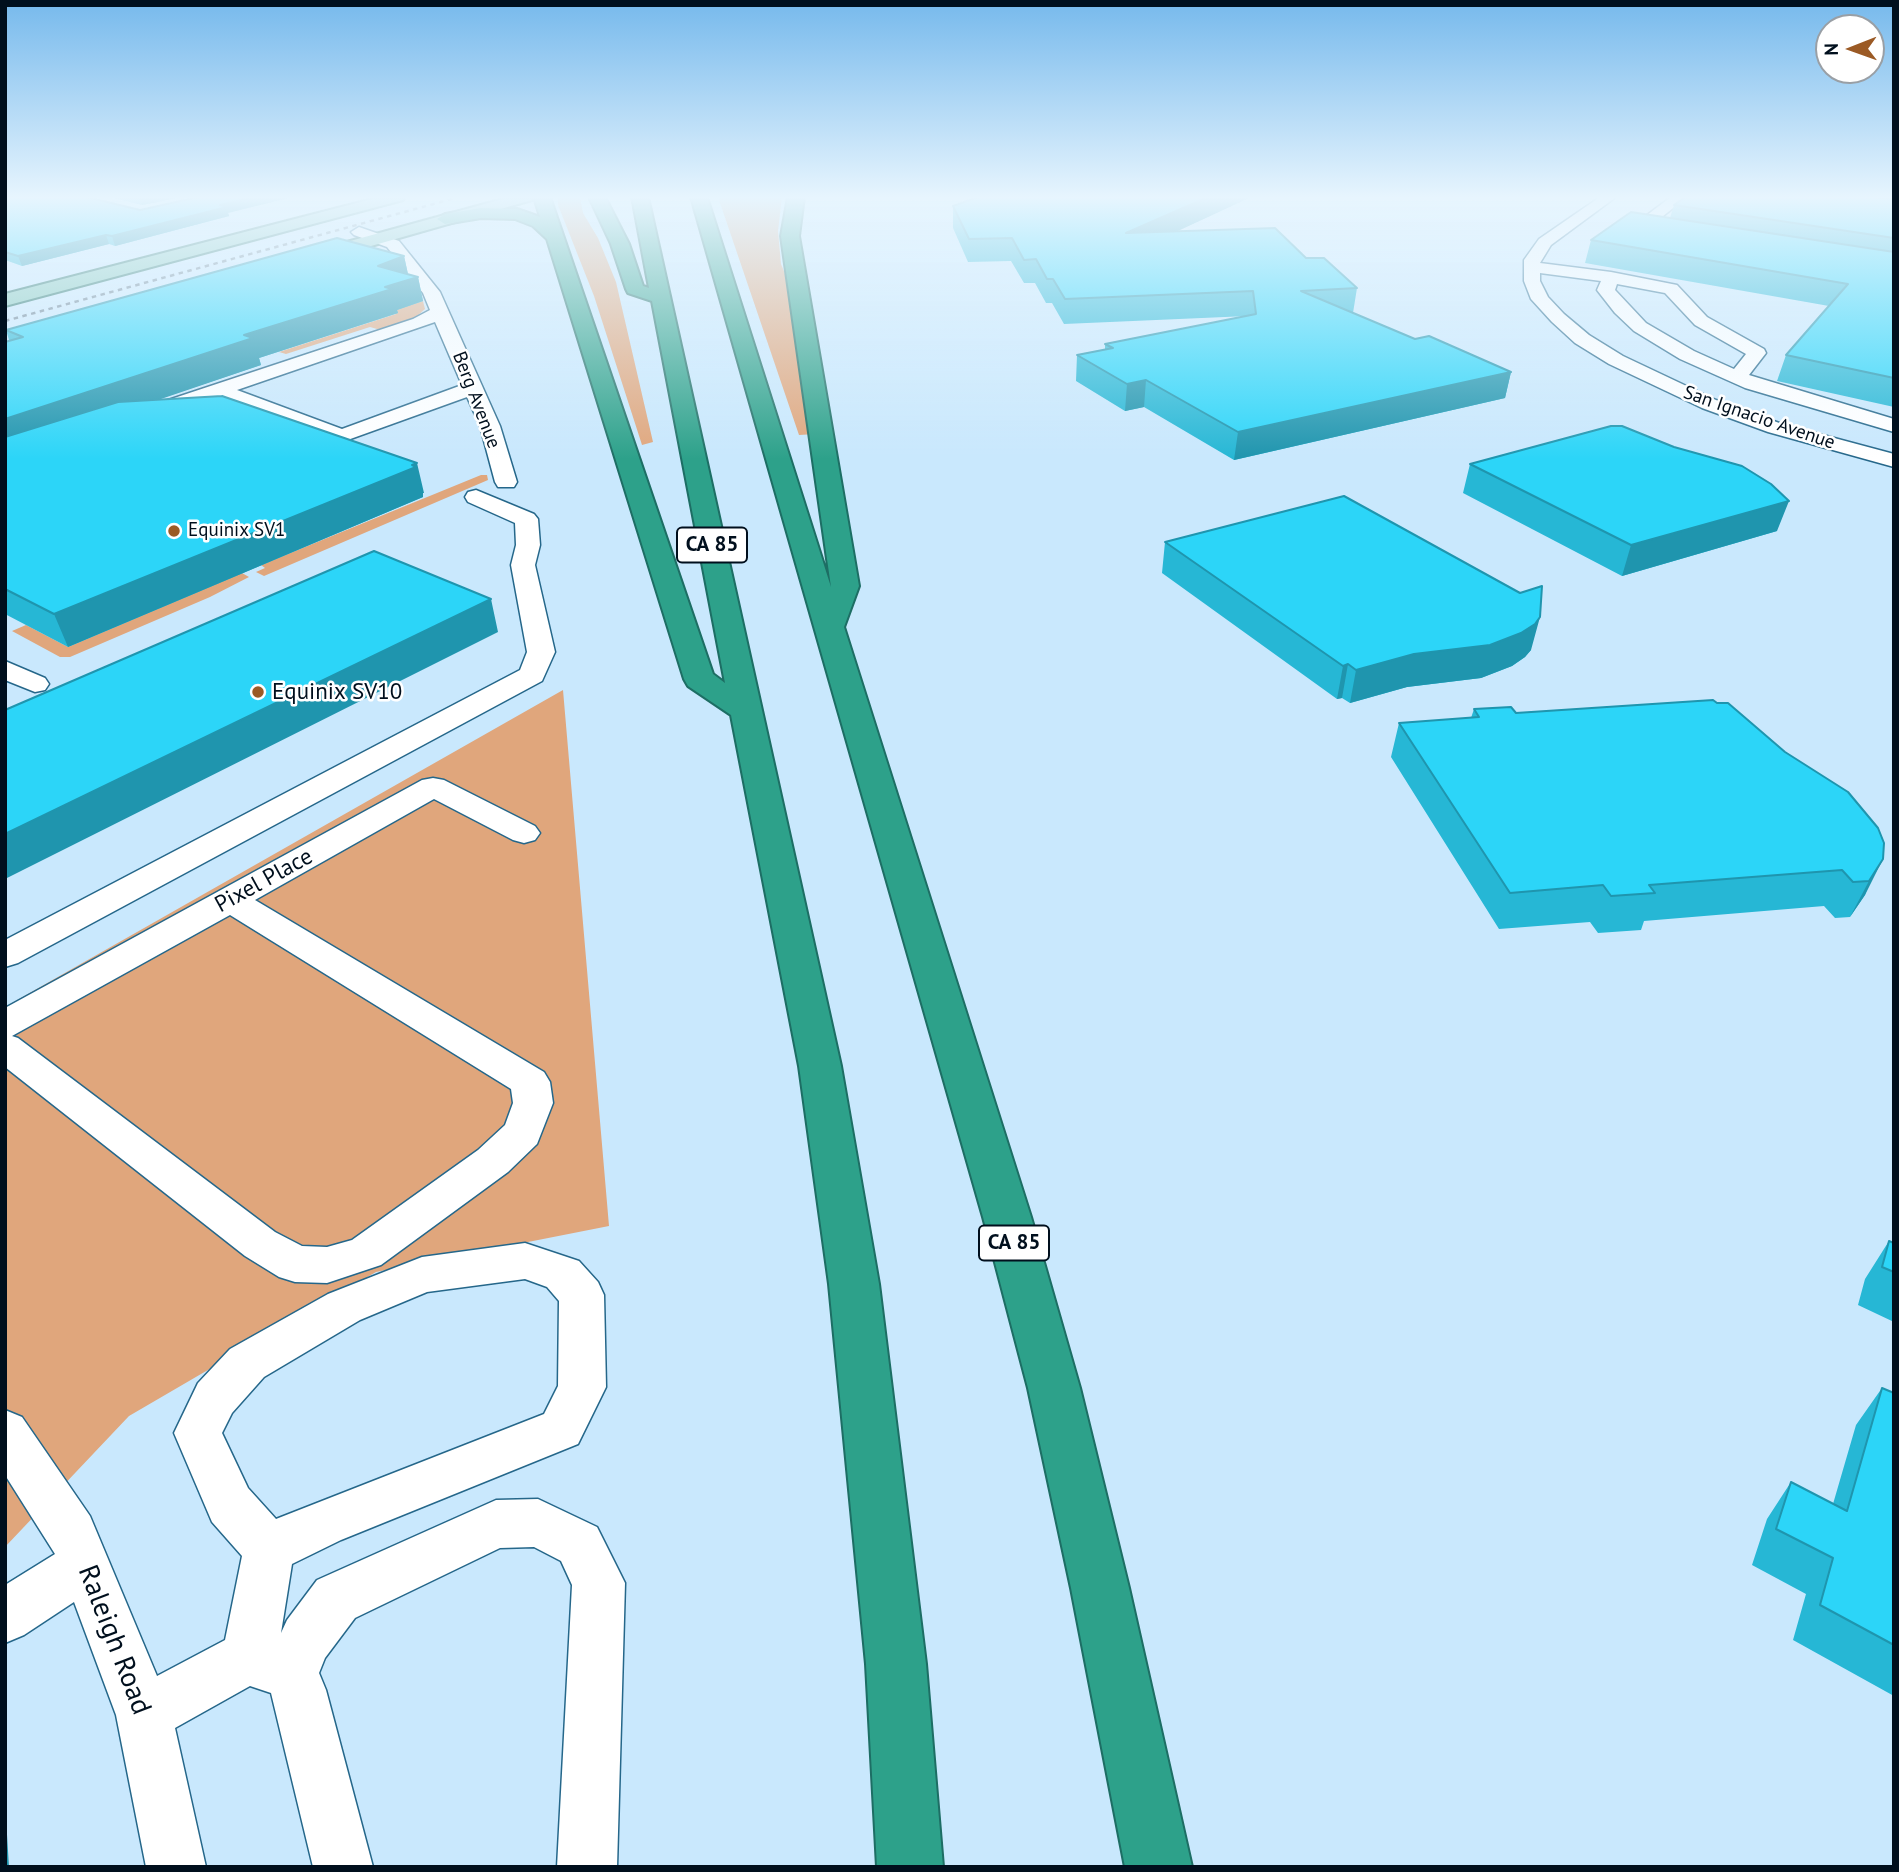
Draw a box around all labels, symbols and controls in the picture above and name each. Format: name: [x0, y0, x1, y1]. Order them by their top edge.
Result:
north arrow: [1815, 14, 1885, 84]
text: N: [1819, 43, 1843, 56]
street label: Berg Avenue: [447, 348, 505, 452]
street label: San Ignacio Avenue: [1680, 381, 1838, 455]
place label: Equinix SV1: [188, 520, 285, 542]
marker: Equinix SV1: [166, 523, 182, 539]
road number: CA 85: [677, 528, 747, 562]
place label: Equinix SV10: [272, 678, 402, 706]
marker: Equinix SV10: [250, 684, 266, 700]
street label: Pixel Place: [210, 843, 318, 919]
road number: CA 85: [979, 1226, 1049, 1260]
street label: Raleigh Road: [70, 1561, 158, 1719]

